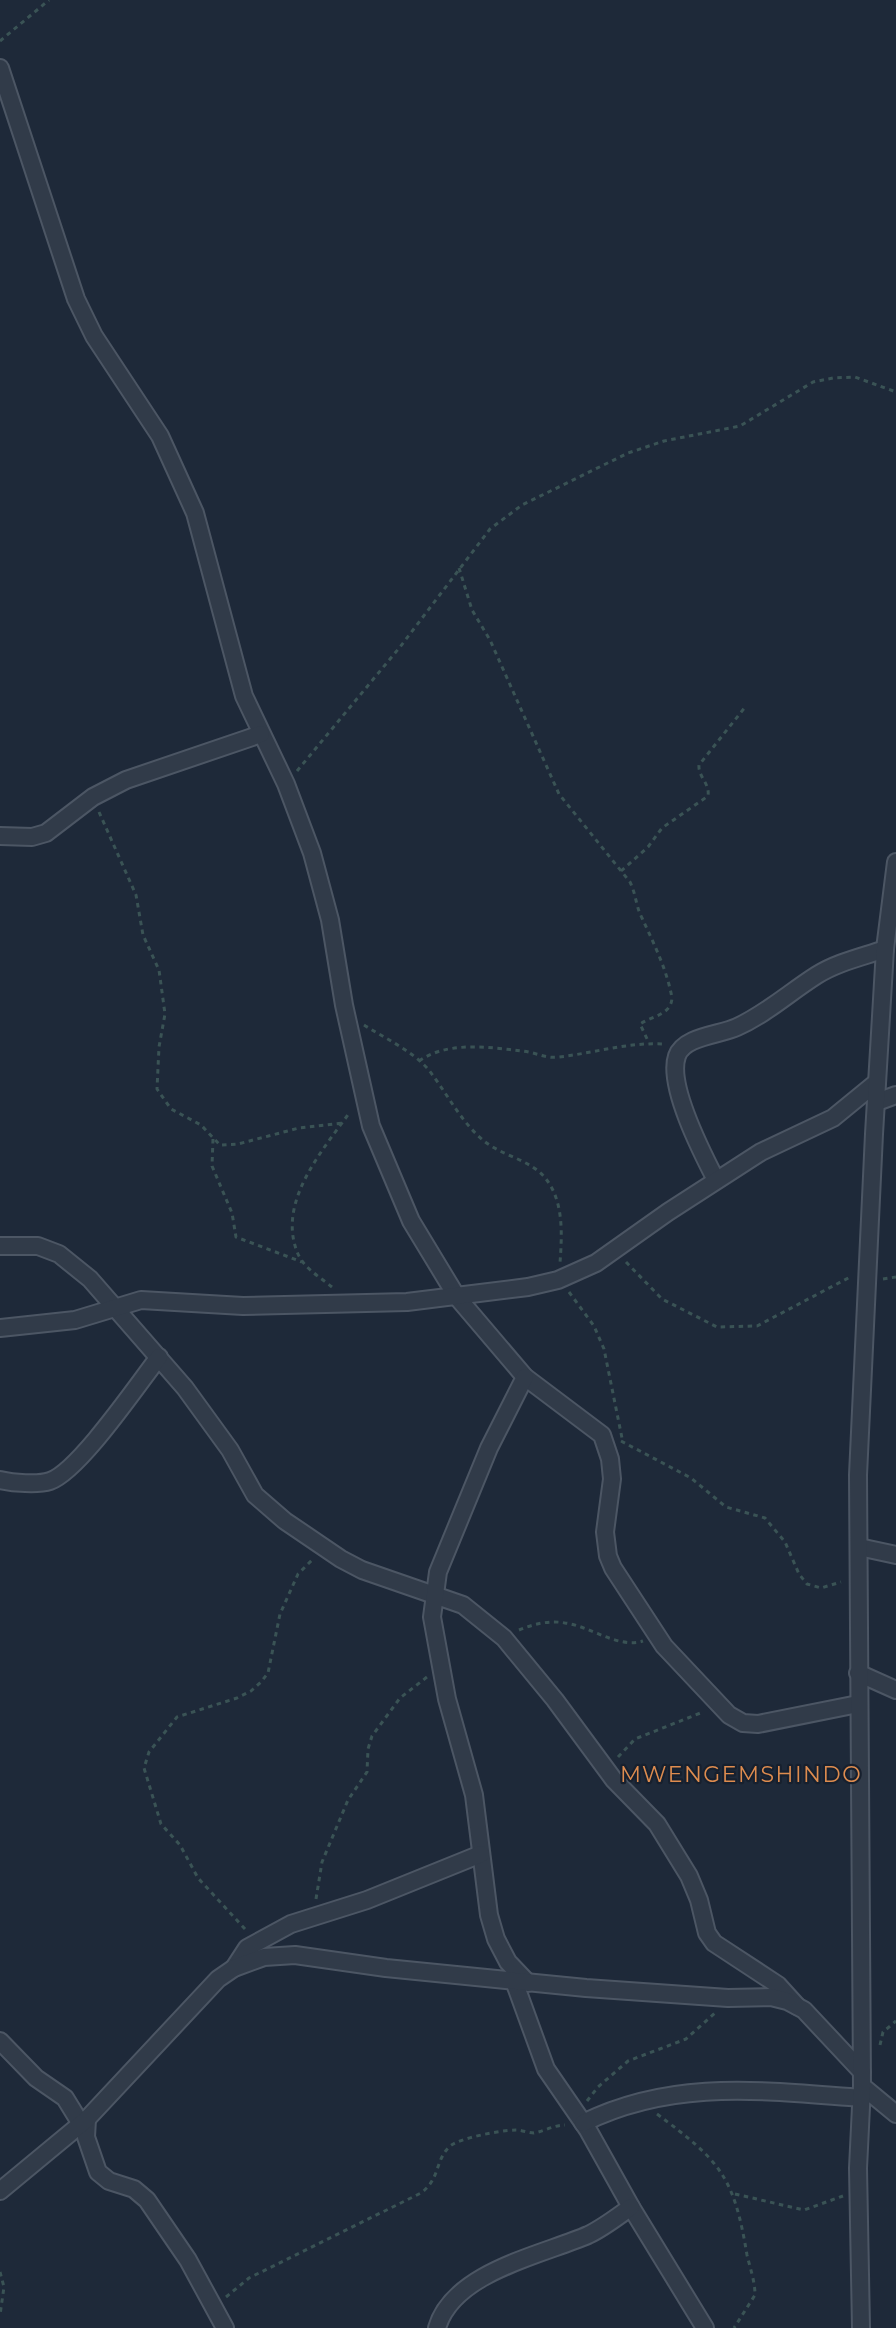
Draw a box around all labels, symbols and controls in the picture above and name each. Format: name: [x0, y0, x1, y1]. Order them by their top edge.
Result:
district label: MWENGEMSHINDO: [620, 1761, 862, 1788]

